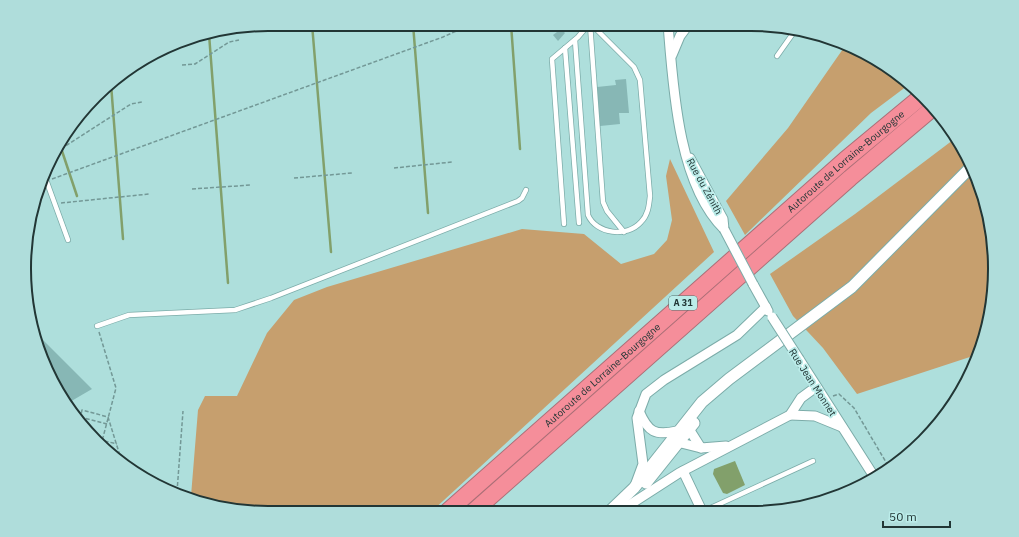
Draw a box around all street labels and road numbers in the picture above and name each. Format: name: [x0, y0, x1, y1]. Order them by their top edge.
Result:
street label: Autoroute de Lorraine-Bourgogne: [784, 107, 908, 215]
street label: Rue du Zénith: [684, 156, 725, 217]
road number: A 31: [669, 296, 697, 310]
street label: Autoroute de Lorraine-Bourgogne: [542, 320, 664, 430]
street label: Rue Jean Monnet: [786, 346, 840, 419]

